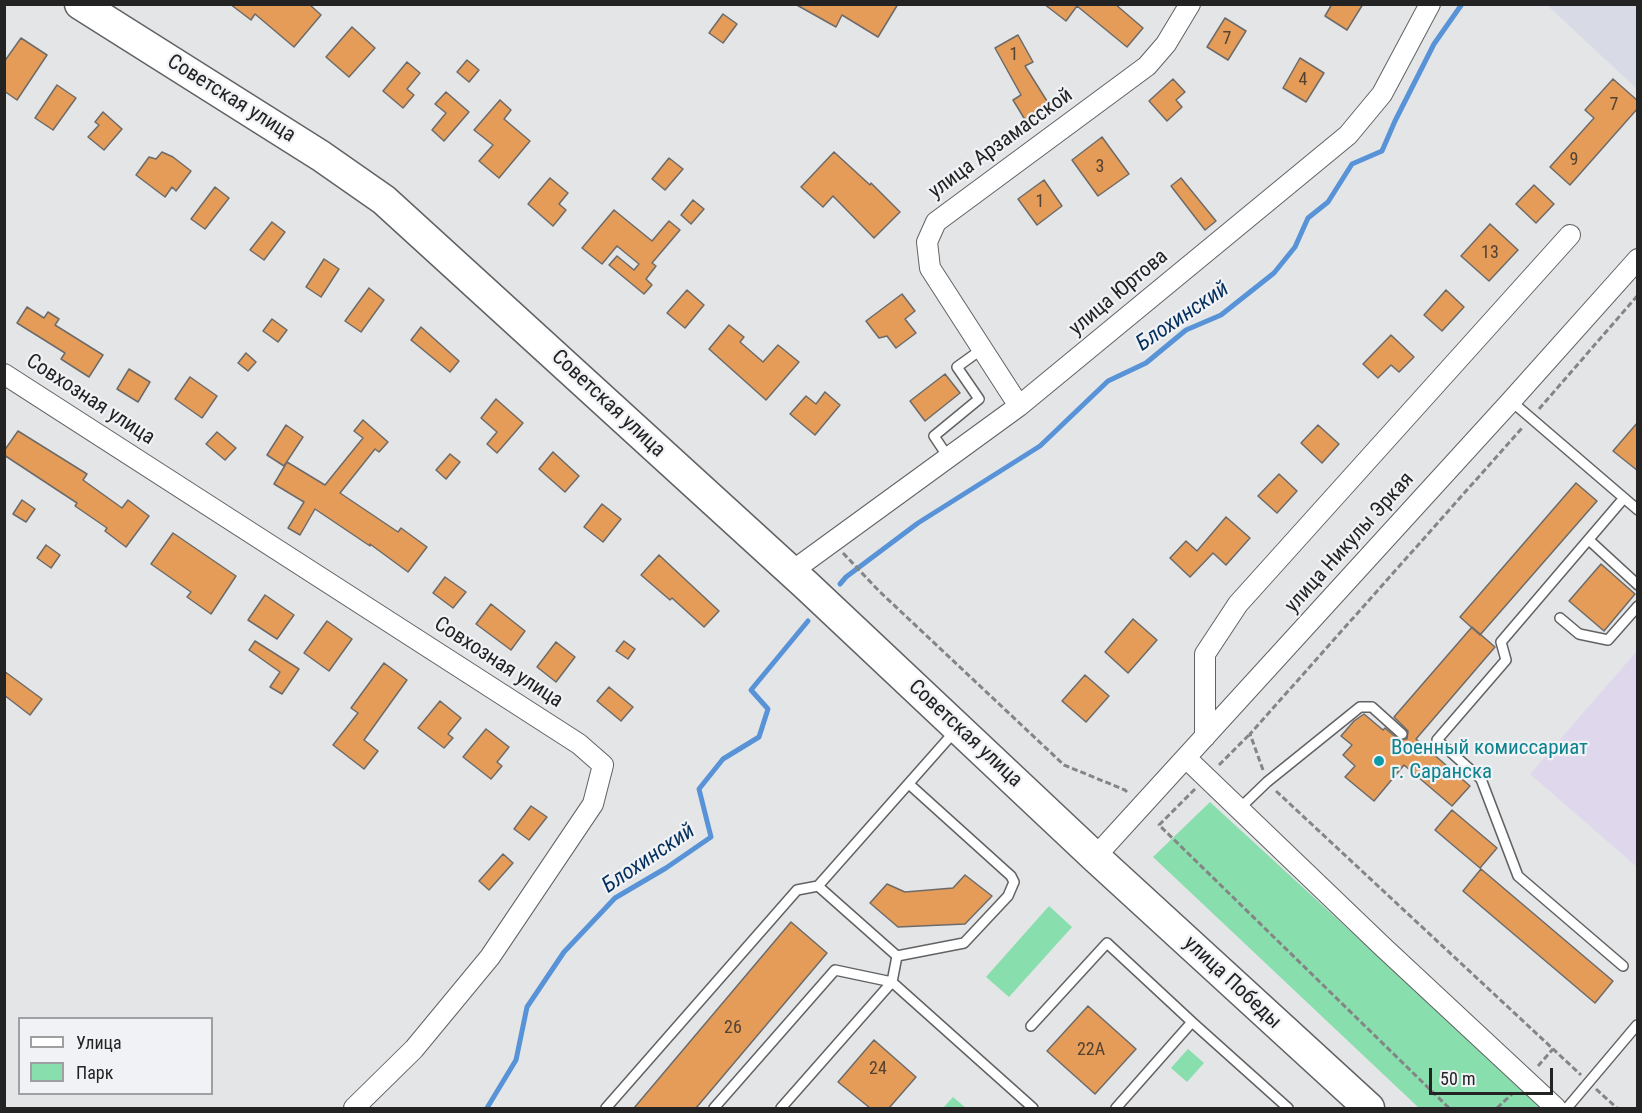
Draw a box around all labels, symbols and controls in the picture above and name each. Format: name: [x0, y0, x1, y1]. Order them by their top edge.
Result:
house number: 7: [1223, 28, 1231, 50]
house number: 1: [1010, 44, 1018, 66]
street label: Советская улица: [162, 50, 300, 148]
house number: 4: [1299, 69, 1307, 91]
street label: улица Арзамасской: [924, 83, 1078, 205]
house number: 7: [1610, 94, 1618, 116]
house number: 9: [1570, 149, 1578, 171]
house number: 3: [1096, 156, 1104, 178]
house number: 1: [1036, 191, 1044, 213]
house number: 13: [1481, 242, 1499, 264]
street label: улица Юртова: [1065, 244, 1173, 342]
water label: Блохинский: [1132, 276, 1234, 358]
street label: Советская улица: [546, 345, 670, 463]
street label: Совхозная улица: [21, 349, 159, 451]
street label: улица Никулы Эркая: [1280, 467, 1420, 619]
street label: Совхозная улица: [429, 612, 567, 714]
street label: Советская улица: [903, 675, 1027, 793]
place label: Военный комиссариат г. Саранска: [1391, 736, 1588, 786]
marker: Военный комиссариат г. Саранска: [1372, 754, 1386, 768]
water label: Блохинский: [598, 818, 700, 900]
street label: улица Победы: [1178, 931, 1286, 1035]
legend: [18, 1017, 213, 1095]
house number: 26: [724, 1017, 742, 1039]
text: Улица: [76, 1032, 122, 1053]
house number: 22А: [1077, 1039, 1105, 1061]
scale bar: [1432, 1056, 1556, 1094]
house number: 24: [869, 1058, 887, 1080]
text: Парк: [76, 1062, 113, 1083]
text: 50 m: [1440, 1068, 1475, 1089]

